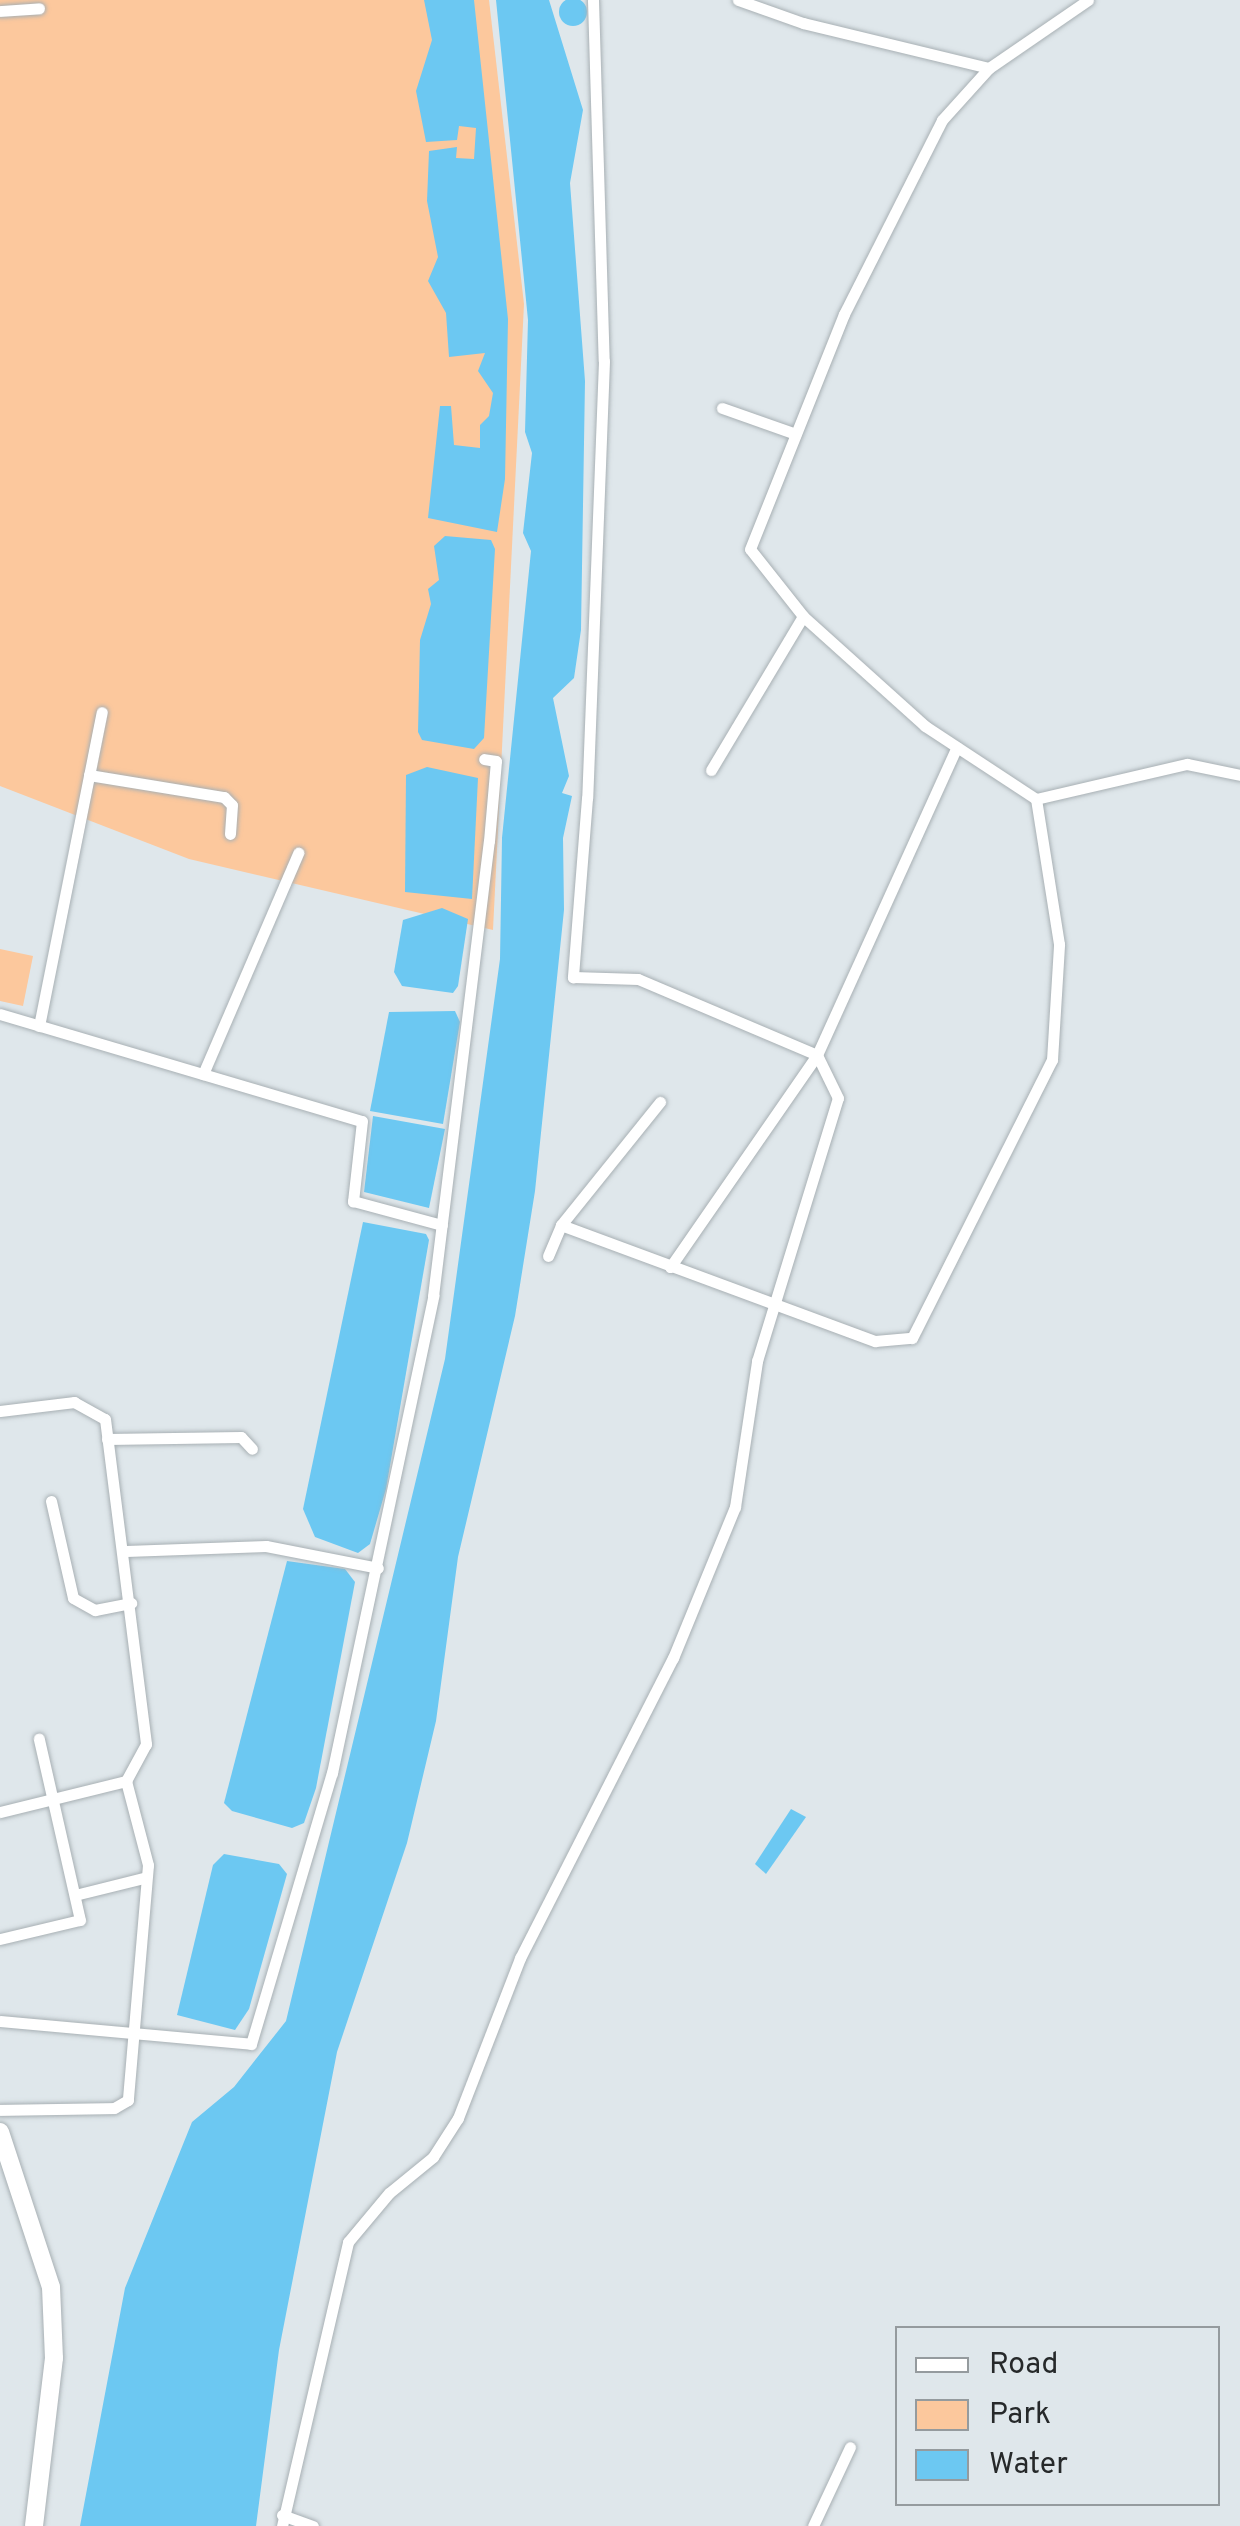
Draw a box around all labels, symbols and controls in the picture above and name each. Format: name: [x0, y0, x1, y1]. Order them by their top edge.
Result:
legend: [895, 2326, 1220, 2506]
text: Road: [989, 2347, 1058, 2384]
text: Park: [989, 2397, 1051, 2434]
text: Water: [989, 2447, 1068, 2484]

